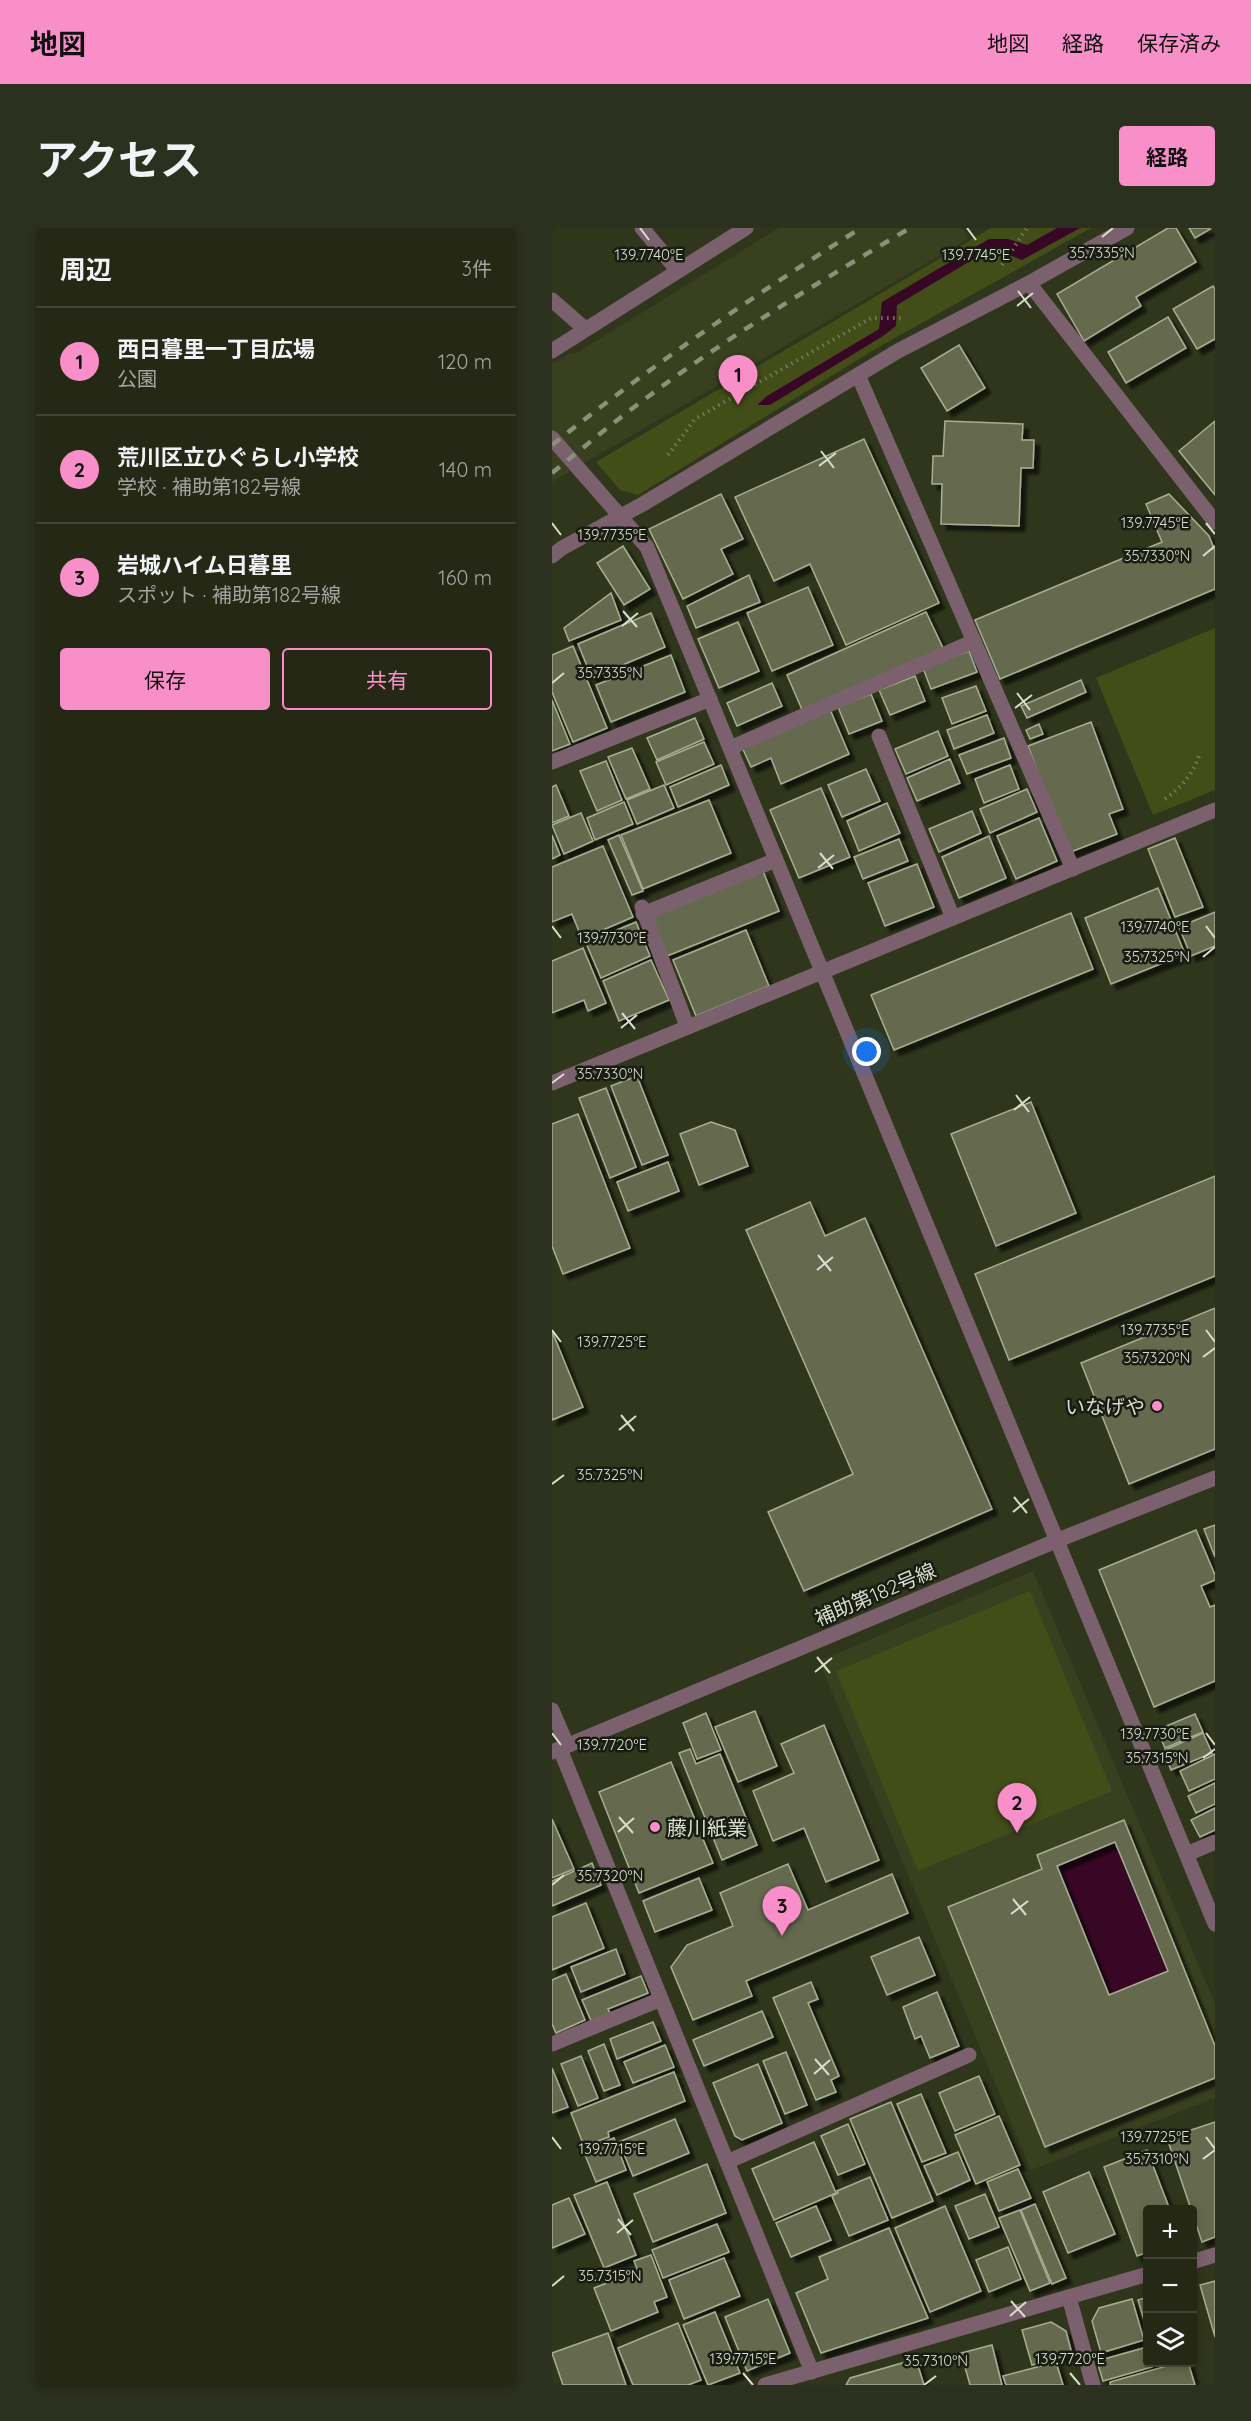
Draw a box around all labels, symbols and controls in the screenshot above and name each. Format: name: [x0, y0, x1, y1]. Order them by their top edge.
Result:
text: 地図: [30, 26, 86, 61]
text: 地図: [987, 30, 1029, 56]
text: 経路: [1062, 30, 1104, 56]
text: 保存済み: [1137, 30, 1221, 56]
button: 経路: [1119, 126, 1215, 186]
text: アクセス: [36, 133, 202, 186]
text: 35.7335°N: [1069, 243, 1135, 262]
text: 139.7740°E: [614, 245, 684, 264]
text: 139.7745°E: [942, 245, 1010, 264]
text: 周辺: [60, 253, 112, 286]
text: 3件: [462, 256, 492, 281]
text: 西日暮里一丁目広場: [117, 335, 315, 363]
text: 1: [76, 349, 83, 374]
text: 120 m: [438, 349, 492, 374]
pin: 1: [718, 356, 758, 405]
text: 公園: [117, 366, 157, 391]
text: 荒川区立ひぐらし小学校: [117, 443, 359, 471]
text: 2: [74, 457, 85, 482]
text: 140 m: [439, 457, 492, 482]
text: 学校 · 補助第182号線: [117, 474, 301, 499]
text: 139.7745°E: [1121, 513, 1189, 532]
text: 139.7735°E: [578, 525, 646, 544]
text: 35.7330°N: [1124, 546, 1190, 565]
text: 岩城ハイム日暮里: [117, 551, 292, 579]
text: 3: [74, 565, 85, 590]
text: 160 m: [438, 565, 492, 590]
text: スポット · 補助第182号線: [117, 582, 341, 607]
button: 保存: [60, 648, 270, 710]
button: 共有: [282, 648, 492, 710]
text: 35.7335°N: [577, 663, 643, 682]
text: 139.7740°E: [1120, 917, 1190, 936]
text: 139.7730°E: [577, 928, 647, 947]
text: 35.7325°N: [1124, 947, 1190, 966]
your location: [852, 1037, 881, 1066]
text: 35.7330°N: [577, 1064, 643, 1083]
text: 139.7735°E: [1121, 1320, 1189, 1339]
text: 139.7725°E: [577, 1332, 647, 1351]
text: 35.7320°N: [1123, 1348, 1191, 1367]
place label: いなげや: [1065, 1394, 1145, 1419]
marker: いなげや: [1150, 1399, 1164, 1413]
text: 35.7325°N: [577, 1465, 643, 1484]
street label: 補助第182号線: [811, 1557, 939, 1631]
text: 139.7730°E: [1120, 1724, 1190, 1743]
text: 139.7720°E: [577, 1735, 647, 1754]
text: 35.7315°N: [1125, 1748, 1189, 1767]
pin: 2: [998, 1784, 1036, 1833]
place label: 藤川紙業: [667, 1815, 747, 1840]
marker: 藤川紙業: [648, 1820, 662, 1834]
text: 35.7320°N: [576, 1866, 644, 1885]
pin: 3: [762, 1886, 802, 1936]
text: 139.7725°E: [1120, 2127, 1190, 2146]
text: 139.7715°E: [578, 2139, 646, 2158]
text: 35.7310°N: [1125, 2149, 1189, 2168]
map controls: [1143, 2205, 1197, 2367]
button: +: [1143, 2205, 1197, 2259]
button: −: [1143, 2259, 1197, 2313]
text: 35.7315°N: [578, 2266, 642, 2285]
button: layers: [1143, 2313, 1197, 2367]
text: 139.7715°E: [709, 2349, 777, 2368]
text: 139.7720°E: [1035, 2349, 1105, 2368]
text: 35.7310°N: [904, 2351, 968, 2370]

